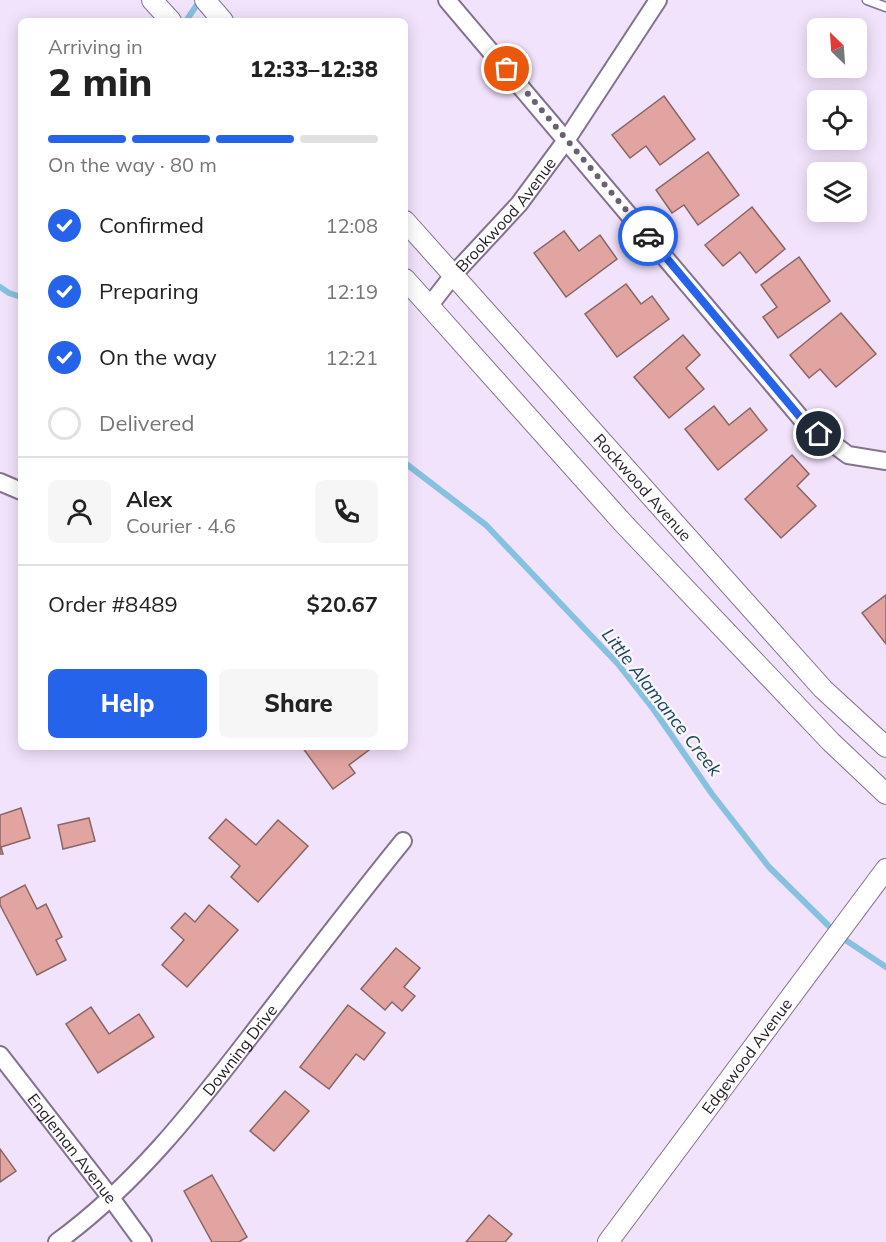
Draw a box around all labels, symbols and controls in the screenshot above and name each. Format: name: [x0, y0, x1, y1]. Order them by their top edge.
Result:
north arrow: [807, 18, 867, 78]
map controls: [807, 18, 867, 222]
text: Arriving in: [48, 34, 143, 59]
pin: [481, 43, 532, 94]
icon: bag: [490, 52, 523, 85]
text: 12:33–12:38: [250, 55, 378, 83]
text: 2 min: [48, 57, 153, 106]
button: locate: [807, 90, 867, 150]
text: On the way · 80 m: [48, 152, 217, 177]
street label: Brookwood Avenue: [451, 153, 560, 276]
button: layers: [807, 162, 867, 222]
courier: [618, 206, 678, 266]
icon: check: [48, 209, 81, 242]
text: Confirmed: [99, 211, 204, 239]
text: 12:08: [325, 213, 378, 238]
icon: car: [632, 220, 665, 253]
icon: check: [48, 275, 81, 308]
text: Preparing: [99, 277, 199, 305]
text: 12:19: [325, 279, 378, 304]
icon: check: [48, 341, 81, 374]
text: On the way: [99, 343, 217, 371]
text: 12:21: [325, 345, 378, 370]
pin: [793, 408, 844, 459]
text: Delivered: [99, 409, 194, 437]
icon: home: [802, 417, 835, 450]
street label: Rockwood Avenue: [590, 429, 696, 545]
button: person: [48, 480, 111, 543]
button: phone: [315, 480, 378, 543]
text: Alex: [126, 485, 172, 513]
text: Courier · 4.6: [126, 513, 236, 538]
text: Order #8489: [48, 590, 178, 618]
text: $20.67: [307, 590, 378, 618]
water label: Little Alamance Creek: [597, 623, 727, 781]
button: Help: [48, 669, 207, 738]
button: Share: [219, 669, 378, 738]
street label: Edgewood Avenue: [697, 994, 796, 1118]
street label: Downing Drive: [198, 1000, 281, 1099]
street label: Engleman Avenue: [23, 1089, 121, 1207]

